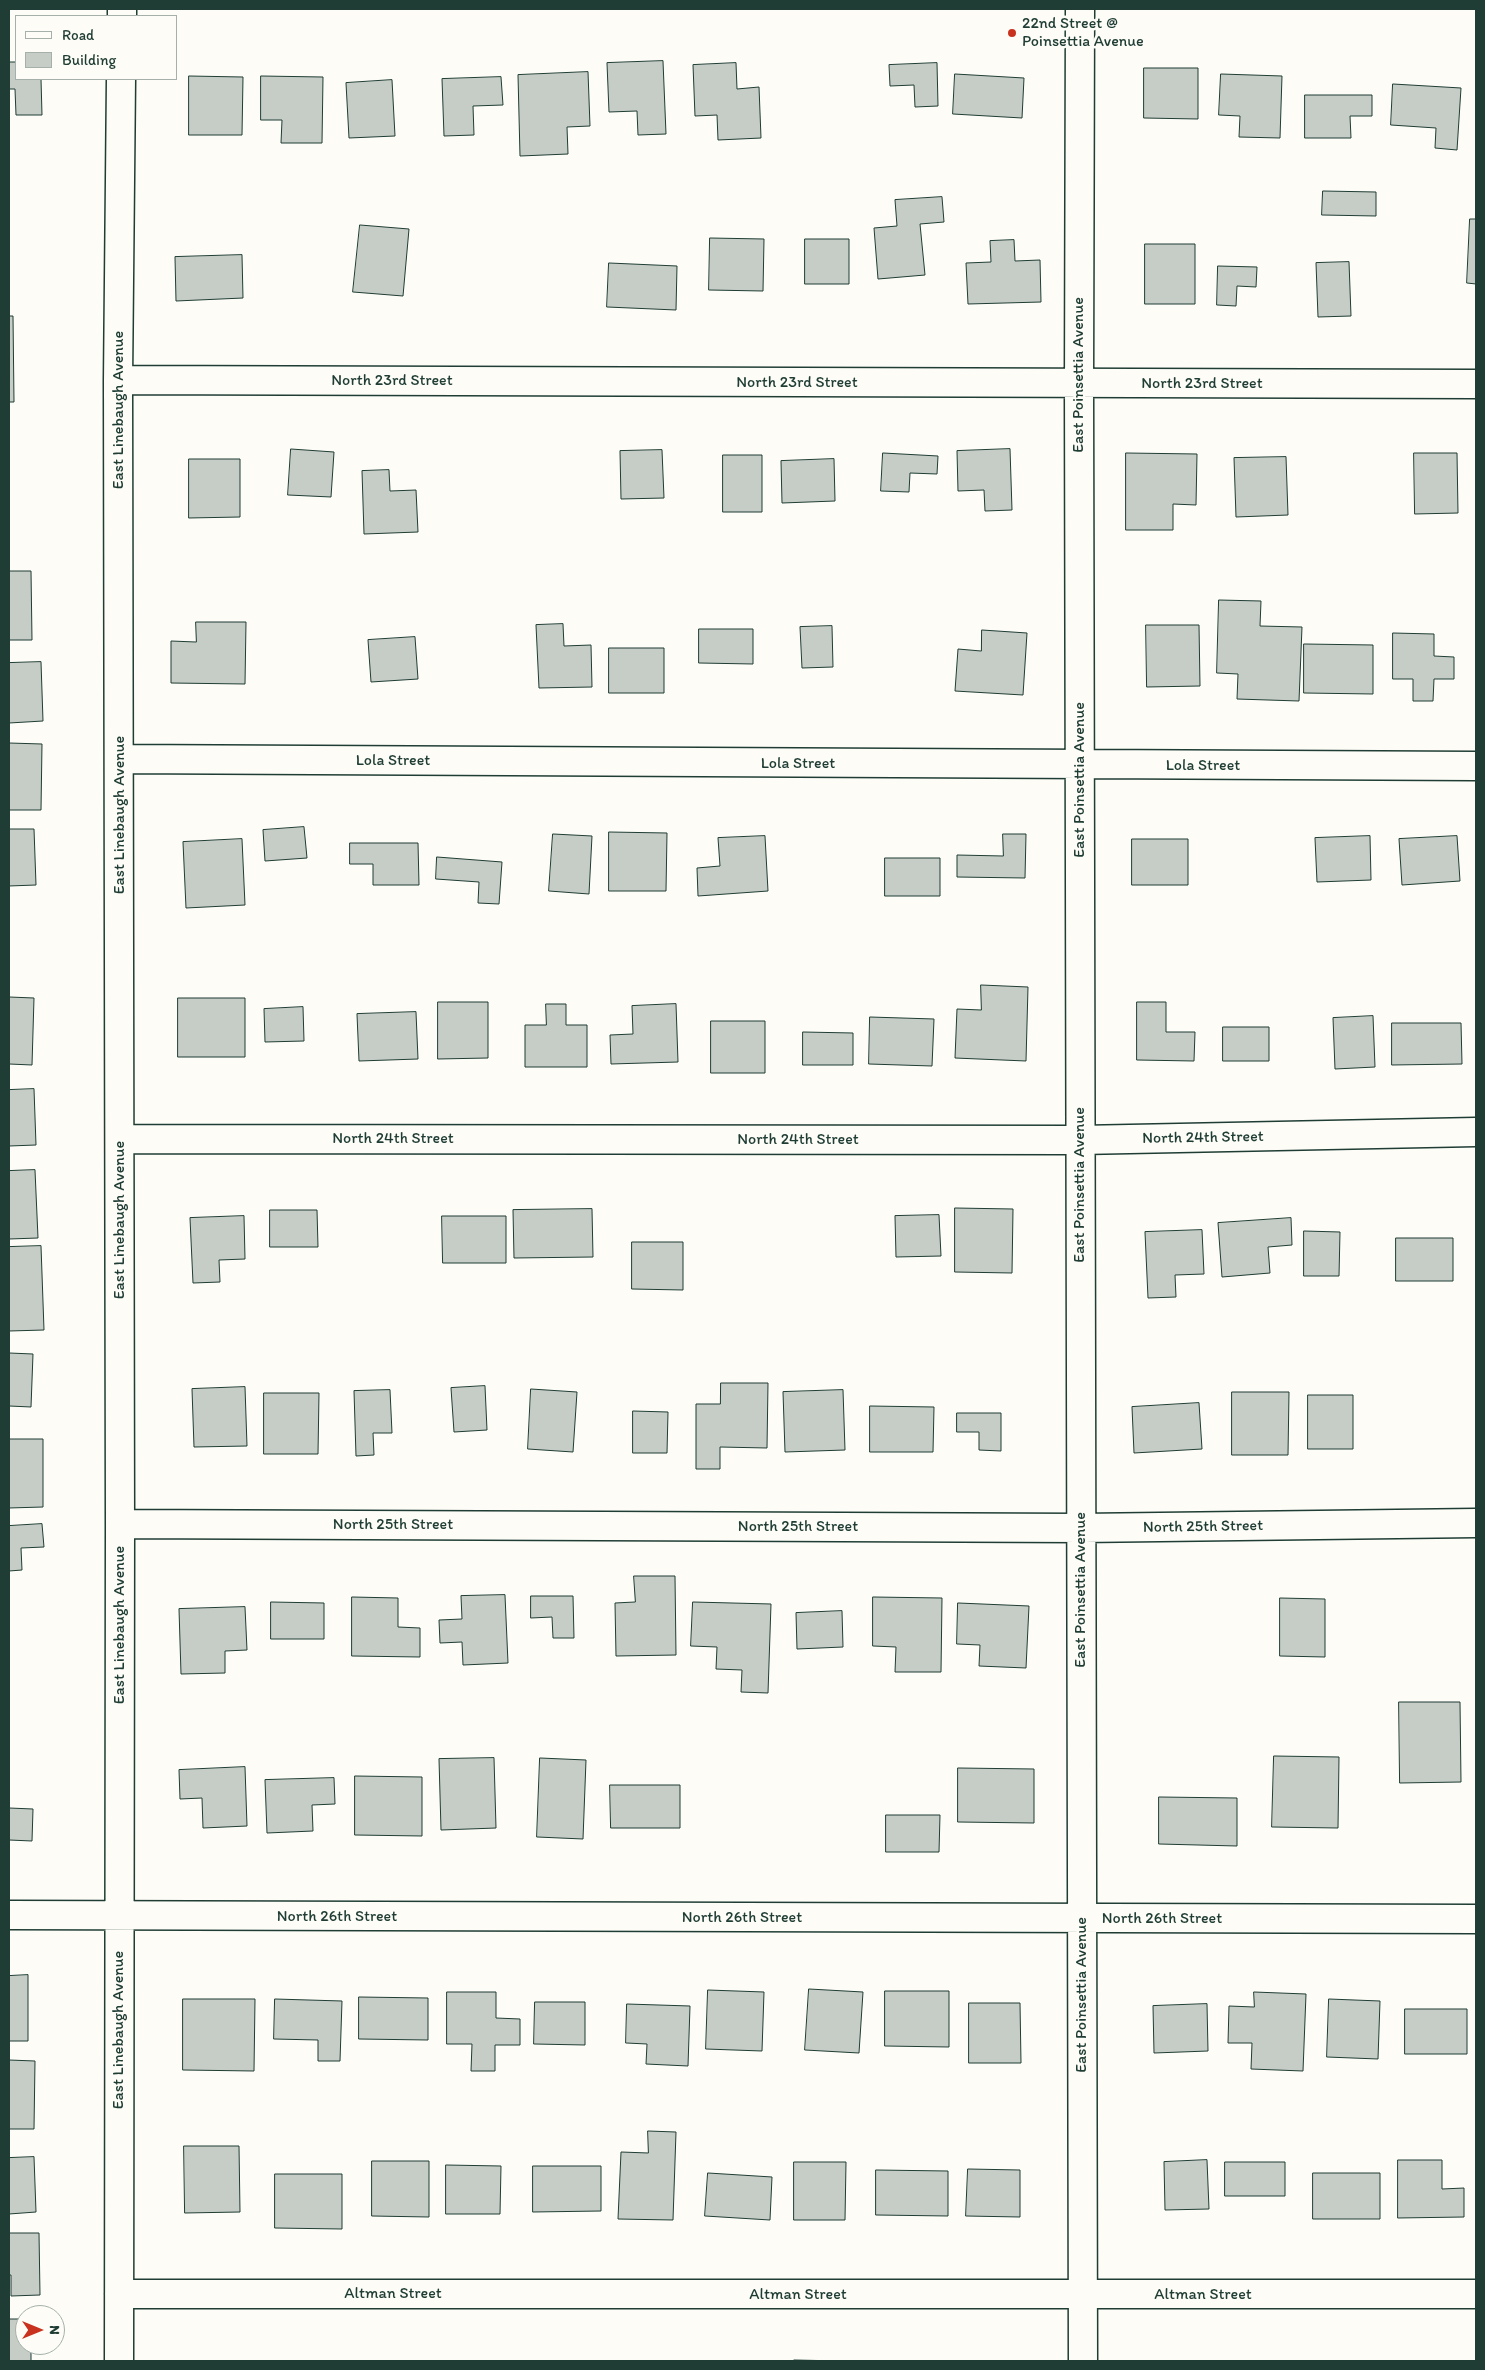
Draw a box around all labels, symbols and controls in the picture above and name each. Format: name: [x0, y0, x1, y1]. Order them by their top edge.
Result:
place label: 22nd Street @ Poinsettia Avenue: [1022, 14, 1144, 52]
legend: [15, 15, 178, 80]
text: Road: [62, 26, 94, 44]
marker: 22nd Street @ Poinsettia Avenue: [1006, 27, 1018, 39]
text: Building: [62, 51, 116, 69]
street label: East Poinsettia Avenue: [1069, 297, 1089, 453]
street label: East Linebaugh Avenue: [109, 331, 129, 489]
street label: North 23rd Street: [331, 371, 453, 391]
street label: North 23rd Street: [736, 373, 858, 393]
street label: North 23rd Street: [1141, 374, 1263, 394]
street label: East Poinsettia Avenue: [1070, 702, 1090, 858]
street label: East Linebaugh Avenue: [110, 736, 130, 894]
street label: Lola Street: [356, 751, 430, 771]
street label: Lola Street: [761, 754, 835, 774]
street label: Lola Street: [1166, 756, 1240, 776]
street label: East Poinsettia Avenue: [1070, 1107, 1090, 1263]
street label: North 24th Street: [1142, 1127, 1264, 1149]
street label: North 24th Street: [332, 1129, 454, 1149]
street label: North 24th Street: [737, 1130, 859, 1150]
street label: East Linebaugh Avenue: [110, 1141, 130, 1299]
street label: East Poinsettia Avenue: [1071, 1512, 1091, 1668]
street label: North 25th Street: [333, 1515, 453, 1535]
street label: North 25th Street: [1143, 1516, 1263, 1538]
street label: North 25th Street: [738, 1517, 858, 1537]
street label: East Linebaugh Avenue: [110, 1546, 130, 1704]
street label: North 26th Street: [277, 1907, 397, 1927]
street label: North 26th Street: [682, 1908, 802, 1928]
street label: North 26th Street: [1102, 1909, 1222, 1929]
street label: East Poinsettia Avenue: [1072, 1917, 1092, 2073]
street label: East Linebaugh Avenue: [109, 1951, 129, 2109]
street label: Altman Street: [344, 2284, 442, 2304]
street label: Altman Street: [749, 2285, 847, 2305]
street label: Altman Street: [1154, 2285, 1252, 2305]
north arrow: [15, 2305, 65, 2355]
text: N: [46, 2325, 63, 2335]

